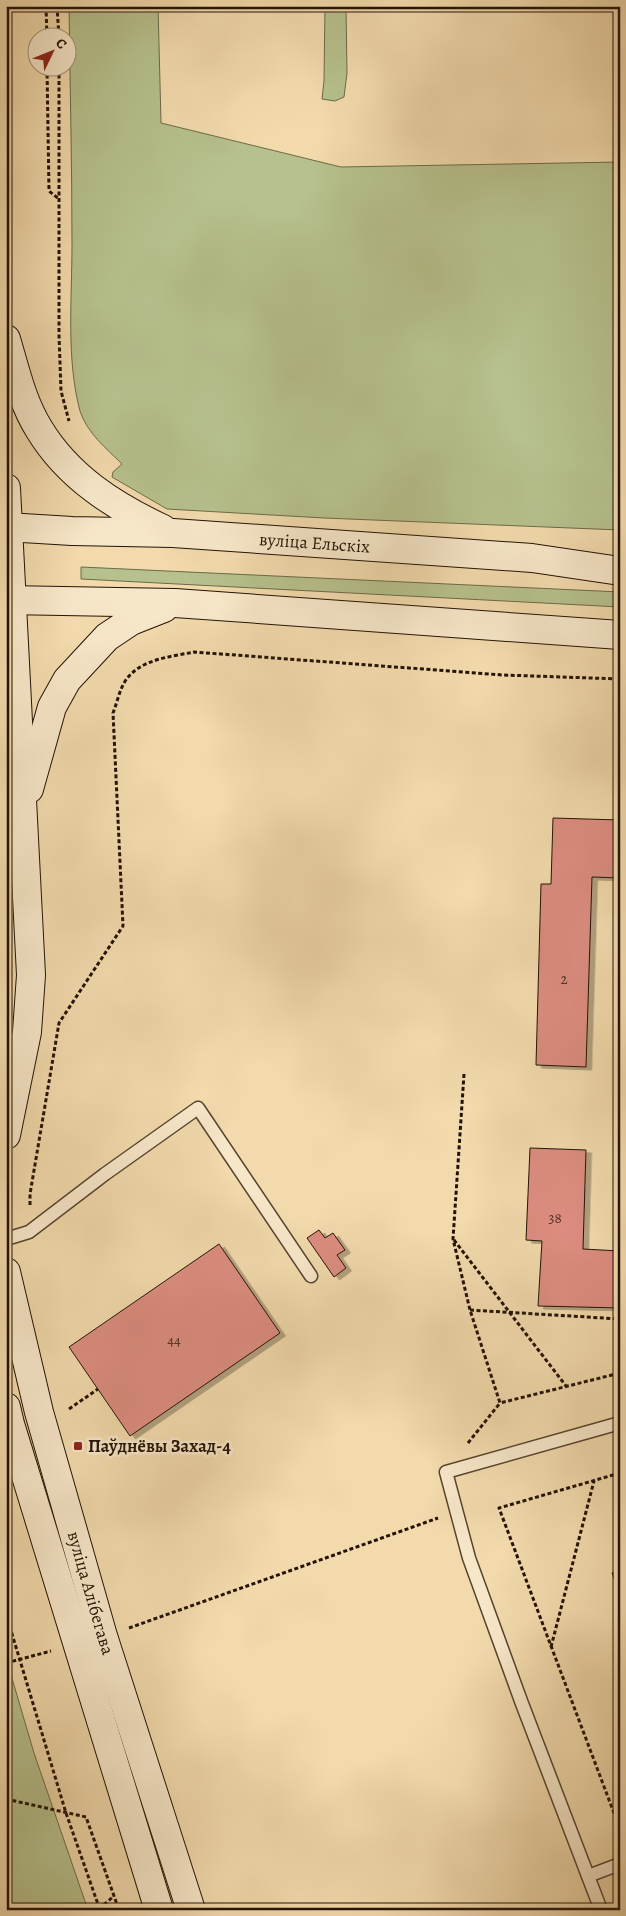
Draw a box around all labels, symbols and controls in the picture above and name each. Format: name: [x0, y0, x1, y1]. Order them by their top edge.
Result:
north arrow: [28, 28, 78, 78]
text: С: [51, 34, 71, 53]
street label: вуліца Ельскіх: [258, 527, 371, 559]
house number: 2: [560, 969, 568, 989]
house number: 38: [548, 1208, 562, 1228]
house number: 44: [167, 1330, 181, 1350]
place label: Паўднёвы Захад-4: [88, 1434, 231, 1458]
marker: Паўднёвы Захад-4: [72, 1440, 84, 1452]
street label: вуліца Алібегава: [62, 1528, 120, 1658]

